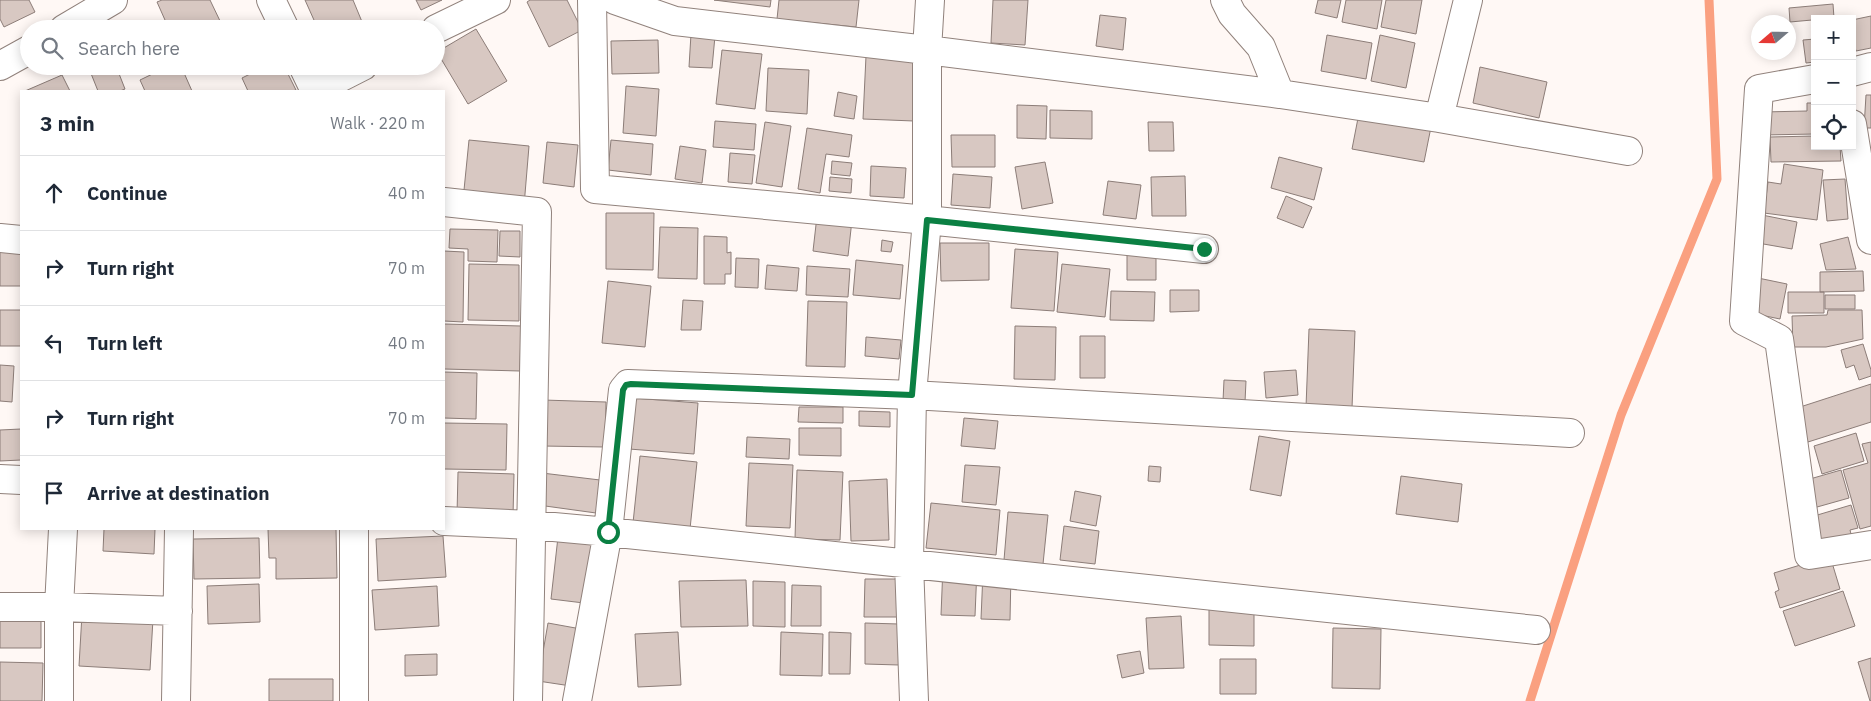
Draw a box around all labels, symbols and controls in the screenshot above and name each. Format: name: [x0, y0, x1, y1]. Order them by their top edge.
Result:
north arrow: [1751, 15, 1796, 60]
map controls: [1811, 15, 1856, 150]
button: +: [1811, 15, 1856, 60]
search box: [20, 20, 445, 75]
icon: search: [38, 34, 66, 62]
text: Search here: [78, 36, 180, 60]
button: −: [1811, 60, 1856, 105]
button: locate: [1811, 105, 1856, 150]
text: 3 min: [40, 109, 95, 137]
text: Walk · 220 m: [330, 113, 425, 133]
icon: ahead: [40, 179, 68, 207]
text: Continue: [87, 181, 167, 205]
text: 40 m: [388, 183, 425, 203]
route end: [1193, 238, 1216, 261]
icon: right: [40, 254, 68, 282]
text: Turn right: [87, 256, 174, 280]
text: 70 m: [388, 258, 425, 278]
icon: left: [40, 329, 68, 357]
text: Turn left: [87, 331, 163, 355]
text: 40 m: [388, 333, 425, 353]
icon: right: [40, 404, 68, 432]
text: Turn right: [87, 406, 174, 430]
text: 70 m: [388, 408, 425, 428]
icon: arrive: [40, 479, 68, 507]
text: Arrive at destination: [87, 481, 270, 505]
route start: [597, 521, 620, 544]

